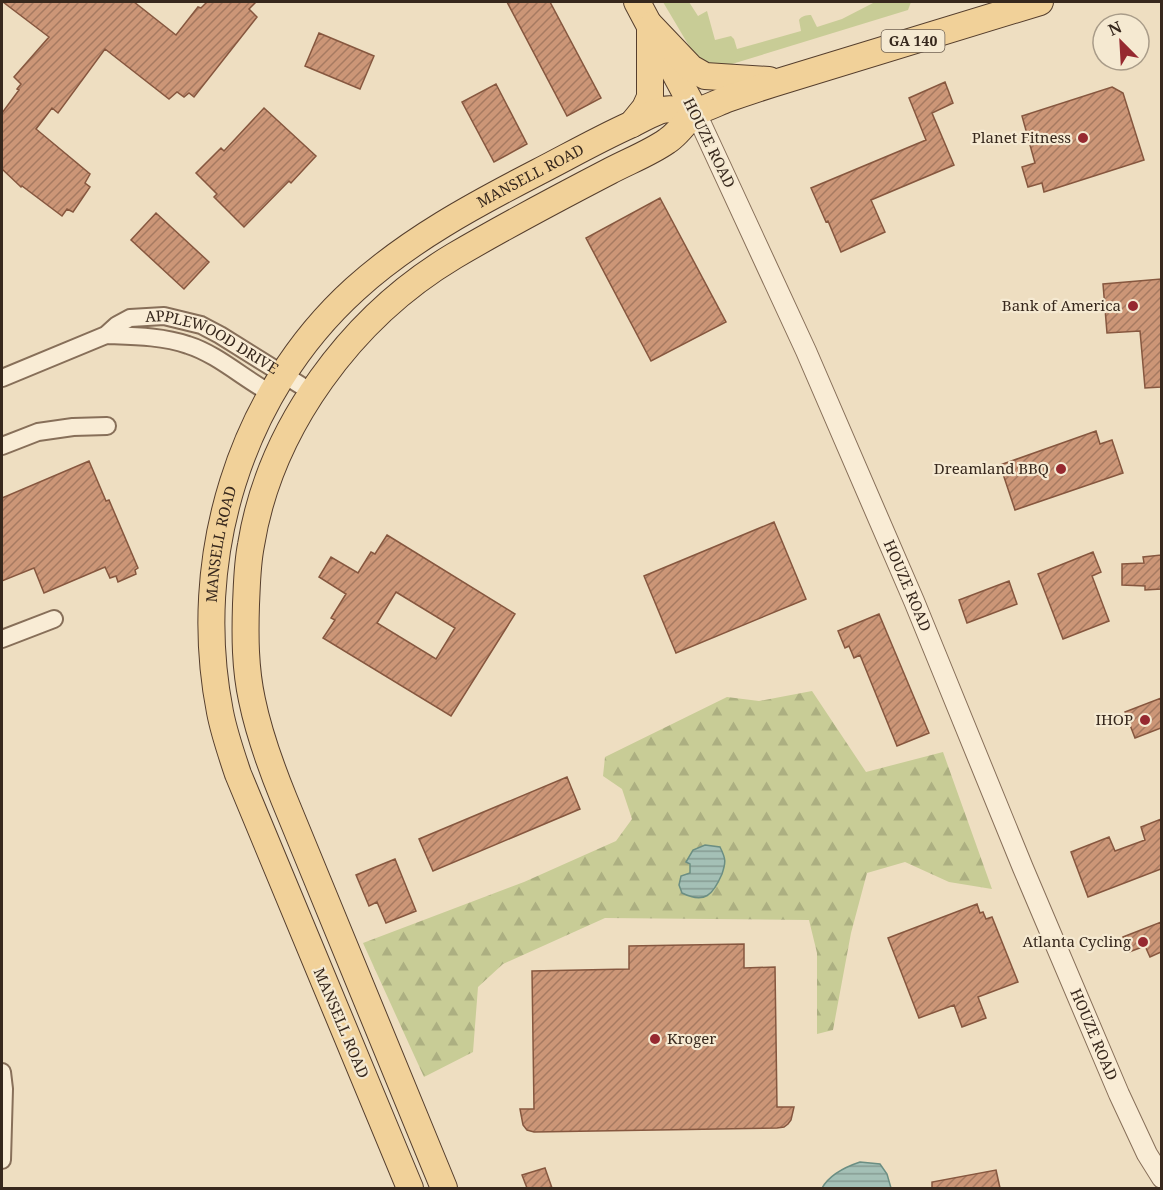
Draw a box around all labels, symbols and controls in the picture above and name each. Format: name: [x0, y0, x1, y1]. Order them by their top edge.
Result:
north arrow: [1091, 12, 1151, 72]
text: N: [1105, 16, 1125, 41]
road number: GA 140: [882, 30, 944, 52]
street label: HOUZE ROAD: [679, 94, 740, 191]
place label: Planet Fitness: [972, 127, 1071, 147]
marker: Planet Fitness: [1076, 131, 1090, 145]
street label: MANSELL ROAD: [473, 139, 587, 212]
place label: Bank of America: [1002, 295, 1121, 315]
marker: Bank of America: [1126, 299, 1140, 313]
street label: APPLEWOOD DRIVE: [144, 305, 283, 378]
place label: Dreamland BBQ: [934, 458, 1049, 478]
marker: Dreamland BBQ: [1054, 462, 1068, 476]
street label: MANSELL ROAD: [201, 483, 240, 603]
street label: HOUZE ROAD: [880, 536, 936, 634]
place label: IHOP: [1095, 709, 1133, 729]
marker: IHOP: [1138, 713, 1152, 727]
place label: Atlanta Cycling: [1022, 931, 1131, 951]
marker: Atlanta Cycling: [1136, 935, 1150, 949]
street label: MANSELL ROAD: [310, 964, 374, 1081]
street label: HOUZE ROAD: [1066, 985, 1123, 1083]
place label: Kroger: [667, 1028, 716, 1048]
marker: Kroger: [648, 1032, 662, 1046]

